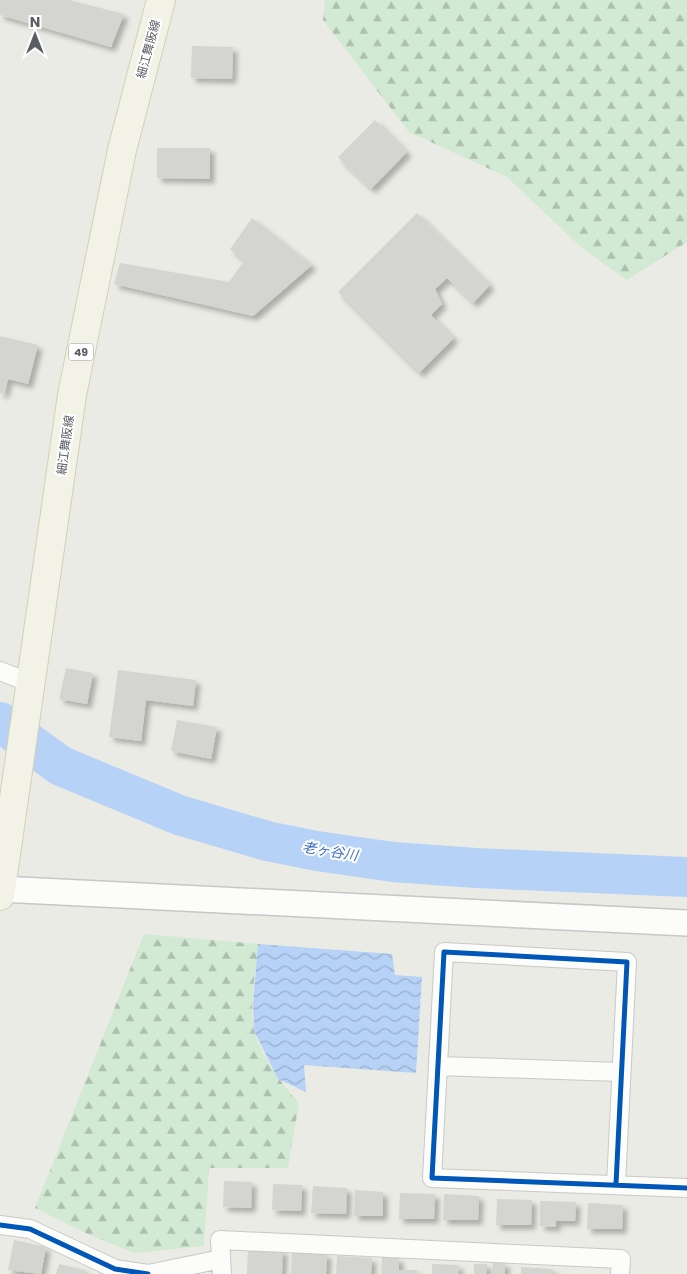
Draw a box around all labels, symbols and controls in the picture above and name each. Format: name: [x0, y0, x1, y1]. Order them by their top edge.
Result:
north arrow: [10, 10, 60, 60]
text: N: [30, 12, 40, 32]
street label: 細江舞阪線: [132, 18, 164, 80]
road number: 49: [68, 344, 94, 361]
street label: 細江舞阪線: [52, 414, 78, 476]
water label: 老ヶ谷川: [301, 837, 361, 866]

